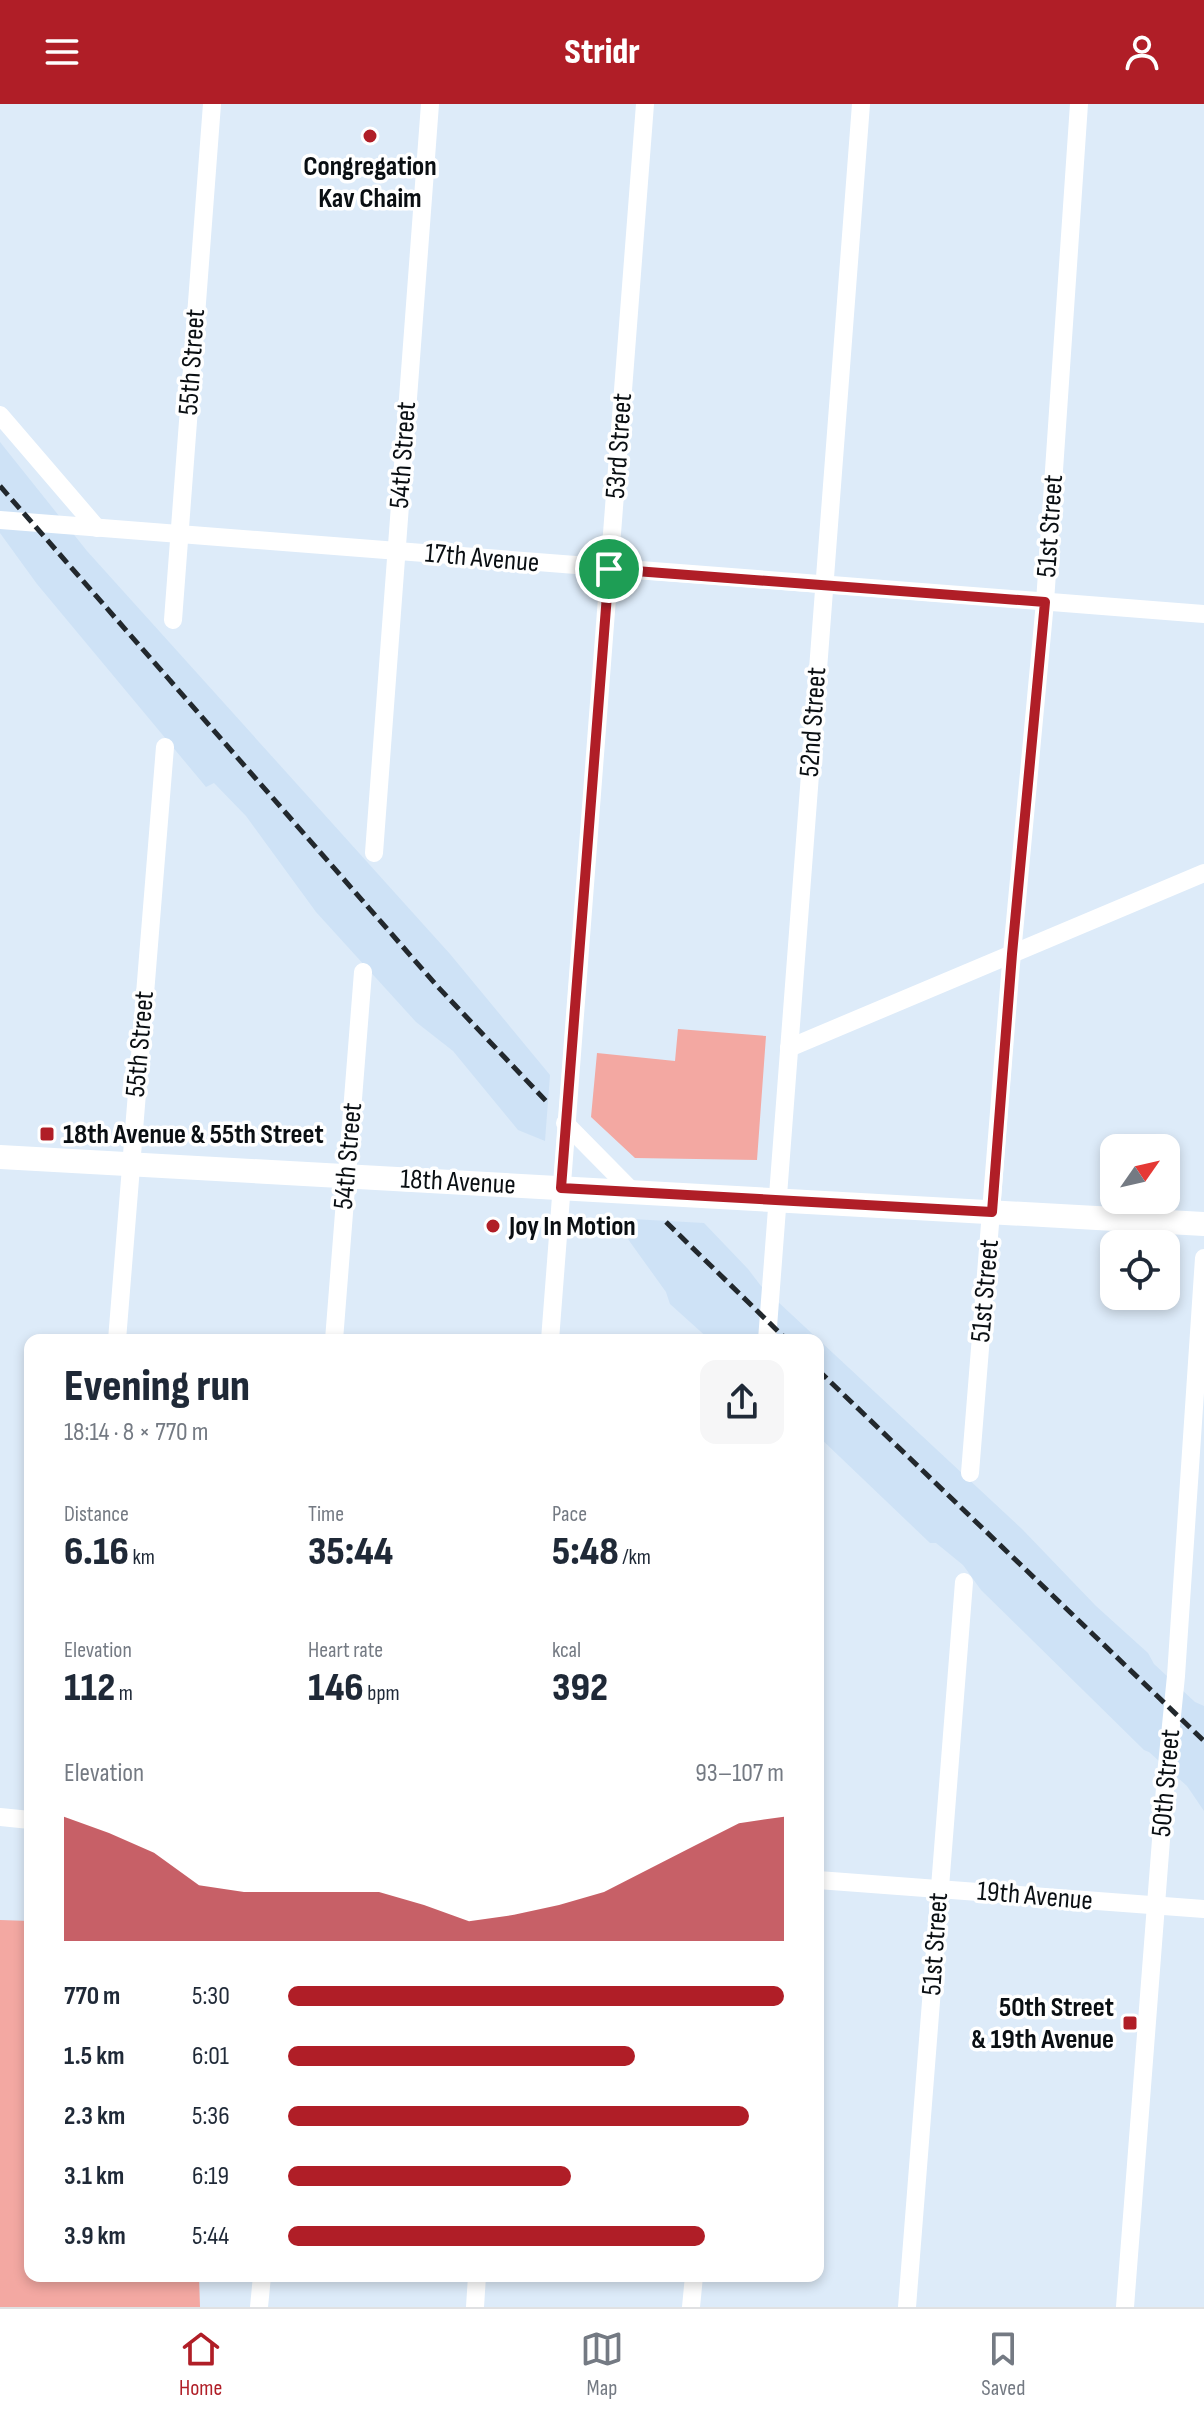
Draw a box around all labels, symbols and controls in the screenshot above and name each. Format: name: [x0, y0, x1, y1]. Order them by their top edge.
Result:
icon: menu: [40, 30, 84, 74]
icon: person: [1120, 30, 1164, 74]
text: Stridr: [564, 31, 640, 74]
marker: Congregation Kav Chaim: [361, 127, 379, 145]
place label: Congregation Kav Chaim: [303, 150, 437, 215]
street label: 55th Street: [172, 308, 212, 416]
street label: 53rd Street: [599, 392, 639, 500]
street label: 54th Street: [383, 400, 423, 510]
street label: 51st Street: [1030, 473, 1070, 579]
pin: [575, 535, 643, 603]
street label: 17th Avenue: [423, 537, 541, 579]
icon: arrive: [587, 547, 631, 591]
street label: 52nd Street: [793, 666, 833, 778]
street label: 55th Street: [119, 990, 161, 1098]
street label: 54th Street: [327, 1101, 369, 1211]
place label: 18th Avenue & 55th Street: [63, 1118, 324, 1151]
marker: 18th Avenue & 55th Street: [38, 1125, 56, 1143]
north arrow: [1100, 1134, 1180, 1214]
map controls: [1100, 1134, 1180, 1310]
street label: 18th Avenue: [399, 1162, 517, 1202]
place label: Joy In Motion: [508, 1210, 636, 1243]
marker: Joy In Motion: [484, 1217, 502, 1235]
button: locate: [1100, 1230, 1180, 1310]
street label: 51st Street: [964, 1238, 1006, 1344]
text: Evening run: [64, 1360, 250, 1413]
button: share: [700, 1360, 784, 1444]
text: 18:14 · 8 × 770 m: [64, 1417, 208, 1448]
text: Distance: [64, 1501, 129, 1528]
text: Time: [308, 1501, 344, 1528]
text: Pace: [552, 1501, 587, 1528]
text: 6.16: [64, 1528, 129, 1576]
text: 35:44: [308, 1528, 393, 1576]
text: 5:48: [552, 1528, 619, 1576]
text: km: [129, 1544, 155, 1571]
text: /km: [619, 1544, 651, 1571]
text: Elevation: [64, 1637, 132, 1664]
text: Heart rate: [308, 1637, 383, 1664]
text: kcal: [552, 1637, 581, 1664]
text: 112: [64, 1664, 115, 1712]
text: 146: [308, 1664, 364, 1712]
text: 392: [552, 1664, 608, 1712]
text: m: [115, 1680, 133, 1707]
text: bpm: [364, 1680, 400, 1707]
street label: 50th Street: [1145, 1728, 1187, 1838]
text: Elevation: [64, 1758, 144, 1789]
text: 93–107 m: [695, 1758, 784, 1789]
street label: 19th Avenue: [976, 1875, 1094, 1917]
street label: 51st Street: [915, 1891, 955, 1997]
text: 770 m: [64, 1981, 120, 2012]
text: 5:30: [192, 1981, 230, 2012]
place label: 50th Street & 19th Avenue: [971, 1991, 1114, 2056]
marker: 50th Street & 19th Avenue: [1121, 2014, 1139, 2032]
text: 1.5 km: [64, 2041, 124, 2072]
text: 6:01: [192, 2041, 229, 2072]
text: 2.3 km: [64, 2101, 125, 2132]
text: 5:36: [192, 2101, 230, 2132]
text: 3.1 km: [64, 2161, 124, 2192]
text: 6:19: [192, 2161, 229, 2192]
text: 3.9 km: [64, 2221, 126, 2252]
text: 5:44: [192, 2221, 229, 2252]
tab: Home: [179, 2327, 223, 2402]
tab: Map: [580, 2327, 624, 2402]
tab: Saved: [981, 2327, 1025, 2402]

